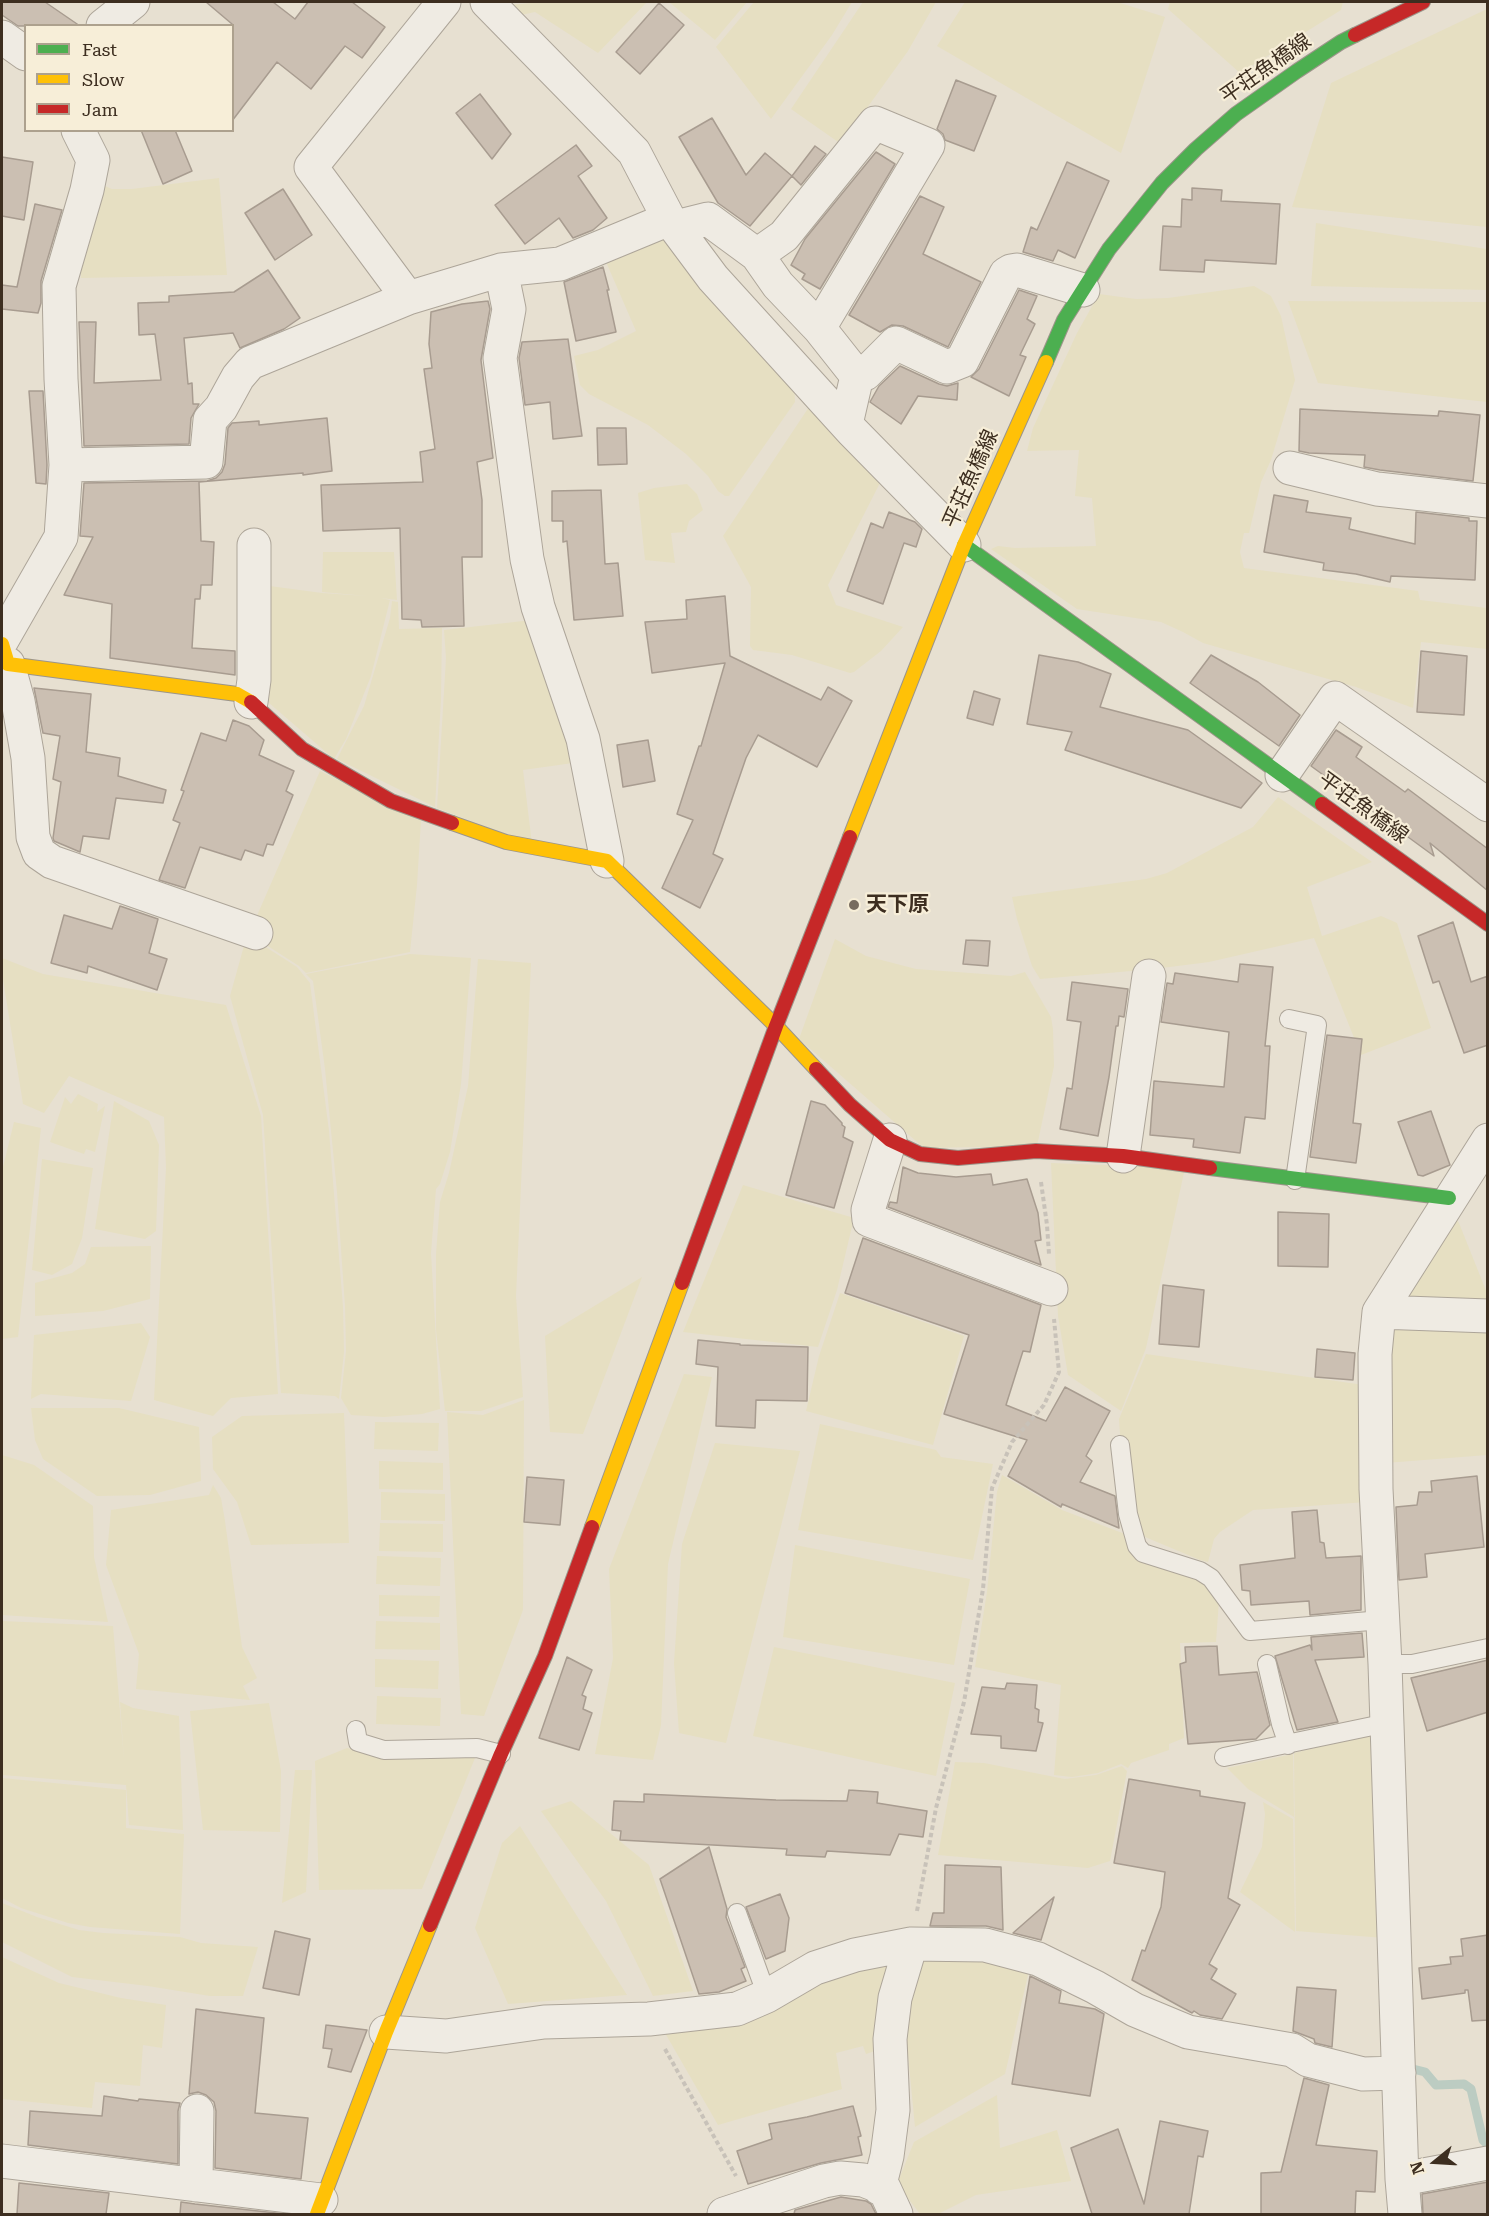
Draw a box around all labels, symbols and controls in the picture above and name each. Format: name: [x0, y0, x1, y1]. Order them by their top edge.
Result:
legend: [24, 24, 234, 132]
street label: 平荘魚橋線: [1216, 29, 1316, 109]
text: Fast: [82, 39, 117, 60]
text: Slow: [82, 69, 124, 90]
text: Jam: [82, 99, 118, 120]
street label: 平荘魚橋線: [938, 426, 1004, 532]
street label: 平荘魚橋線: [1313, 767, 1413, 849]
place label: 天下原: [866, 892, 929, 918]
marker: 天下原: [847, 898, 861, 912]
north arrow: [1405, 2132, 1465, 2192]
text: N: [1406, 2159, 1428, 2177]

